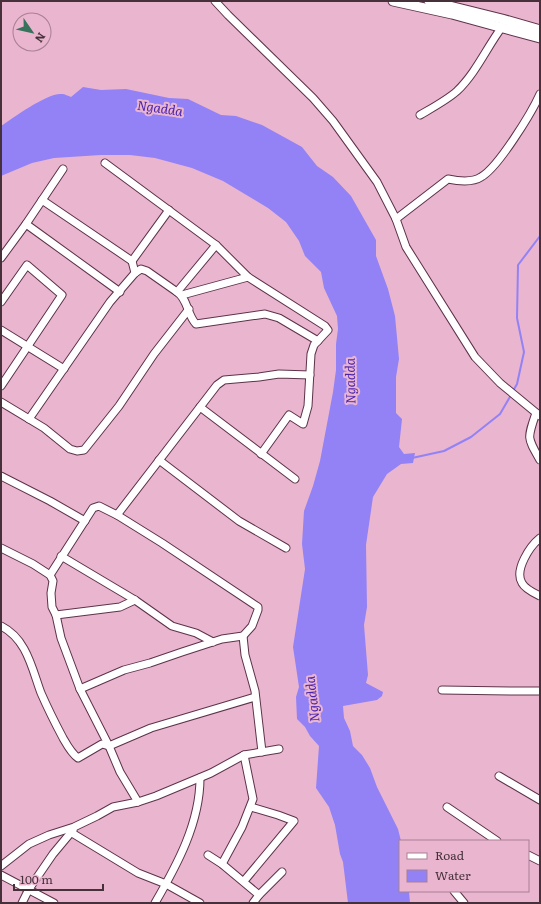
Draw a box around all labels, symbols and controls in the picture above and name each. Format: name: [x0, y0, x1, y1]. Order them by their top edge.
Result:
north arrow: [12, 12, 52, 52]
text: N: [32, 30, 50, 46]
water label: Ngadda: [136, 95, 185, 120]
water label: Ngadda: [340, 357, 359, 404]
water label: Ngadda: [300, 675, 323, 723]
legend: [399, 840, 529, 892]
text: Road: [435, 846, 465, 864]
scale bar: [14, 866, 103, 892]
text: Water: [435, 866, 471, 884]
text: 100 m: [20, 870, 53, 888]

